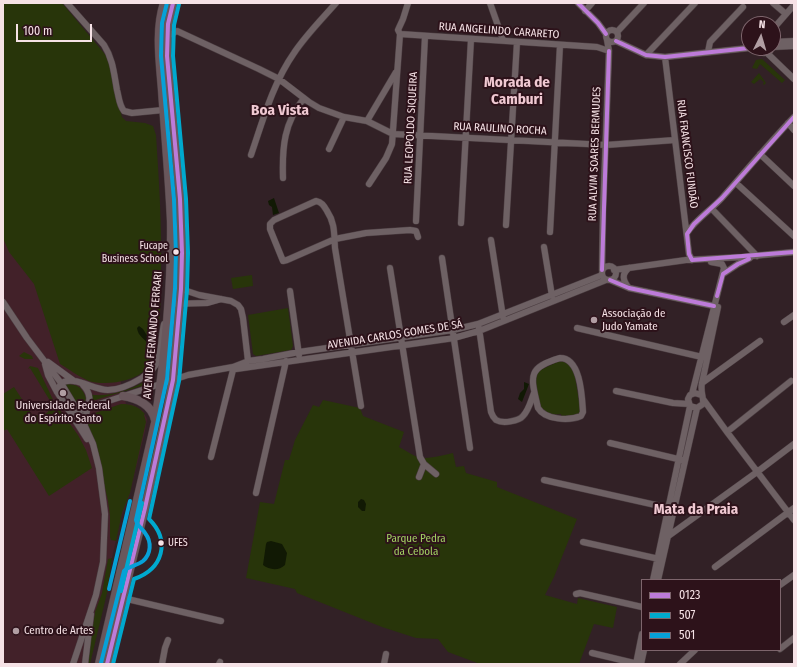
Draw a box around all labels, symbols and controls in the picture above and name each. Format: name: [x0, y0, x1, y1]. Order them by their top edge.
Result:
scale bar: [18, 16, 94, 42]
north arrow: [741, 16, 781, 56]
text: N: [758, 18, 766, 31]
street label: RUA ANGELINDO CARARETO: [438, 20, 560, 42]
text: 100 m: [23, 24, 52, 38]
street label: RUA LEOPOLDO SIQUEIRA: [401, 72, 421, 184]
district label: Morada de Camburi: [484, 74, 550, 109]
street label: RUA ALVIM SOARES BERMUDES: [586, 86, 604, 222]
street label: RUA FRANCISCO FUNDÃO: [674, 99, 700, 209]
district label: Boa Vista: [251, 102, 309, 120]
street label: RUA RAULINO ROCHA: [453, 120, 547, 138]
place label: Fucape Business School: [102, 240, 168, 264]
marker: Fucape Business School: [171, 247, 181, 257]
street label: AVENIDA FERNANDO FERRARI: [141, 271, 165, 399]
place label: Associação de Judo Yamate: [602, 307, 665, 333]
marker: Associação de Judo Yamate: [589, 315, 599, 325]
street label: AVENIDA CARLOS GOMES DE SÁ: [326, 318, 464, 352]
marker: Universidade Federal do Espírito Santo: [58, 388, 68, 398]
place label: Universidade Federal do Espírito Santo: [16, 399, 110, 425]
district label: Mata da Praia: [654, 501, 738, 519]
park label: Parque Pedra da Cebola: [386, 532, 446, 558]
place label: UFES: [168, 537, 188, 549]
marker: UFES: [156, 538, 166, 548]
legend: [641, 579, 781, 651]
text: 0123: [679, 588, 700, 602]
text: 507: [679, 608, 695, 622]
place label: Centro de Artes: [24, 624, 93, 638]
marker: Centro de Artes: [11, 626, 21, 636]
text: 501: [679, 628, 695, 642]

